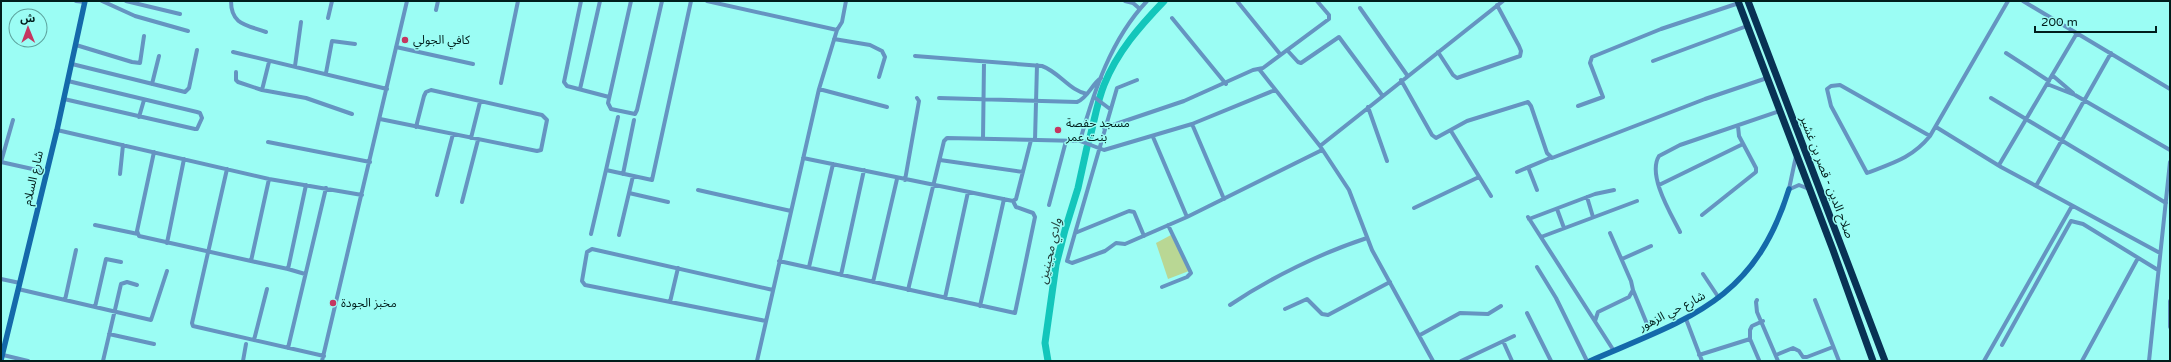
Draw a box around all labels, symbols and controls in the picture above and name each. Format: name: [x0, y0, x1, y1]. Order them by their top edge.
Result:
north arrow: [8, 8, 48, 48]
scale bar: [2035, 8, 2156, 34]
text: ش: [20, 12, 35, 25]
text: 200 m: [2041, 15, 2078, 29]
place label: كافي الجولي: [413, 33, 471, 50]
marker: كافي الجولي: [400, 35, 410, 45]
street label: صلاح الدين - قصر بن غشير: [1795, 113, 1857, 241]
place label: مسجد حفصة بنت عمر: [1065, 116, 1130, 144]
marker: مسجد حفصة بنت عمر: [1053, 125, 1063, 135]
street label: شارع السلام: [20, 149, 48, 207]
water label: وادي مجينين: [1035, 216, 1067, 286]
street label: شارع حي الزهور: [1636, 288, 1709, 337]
place label: مخبز الجودة: [341, 296, 397, 310]
marker: مخبز الجودة: [328, 298, 338, 308]

